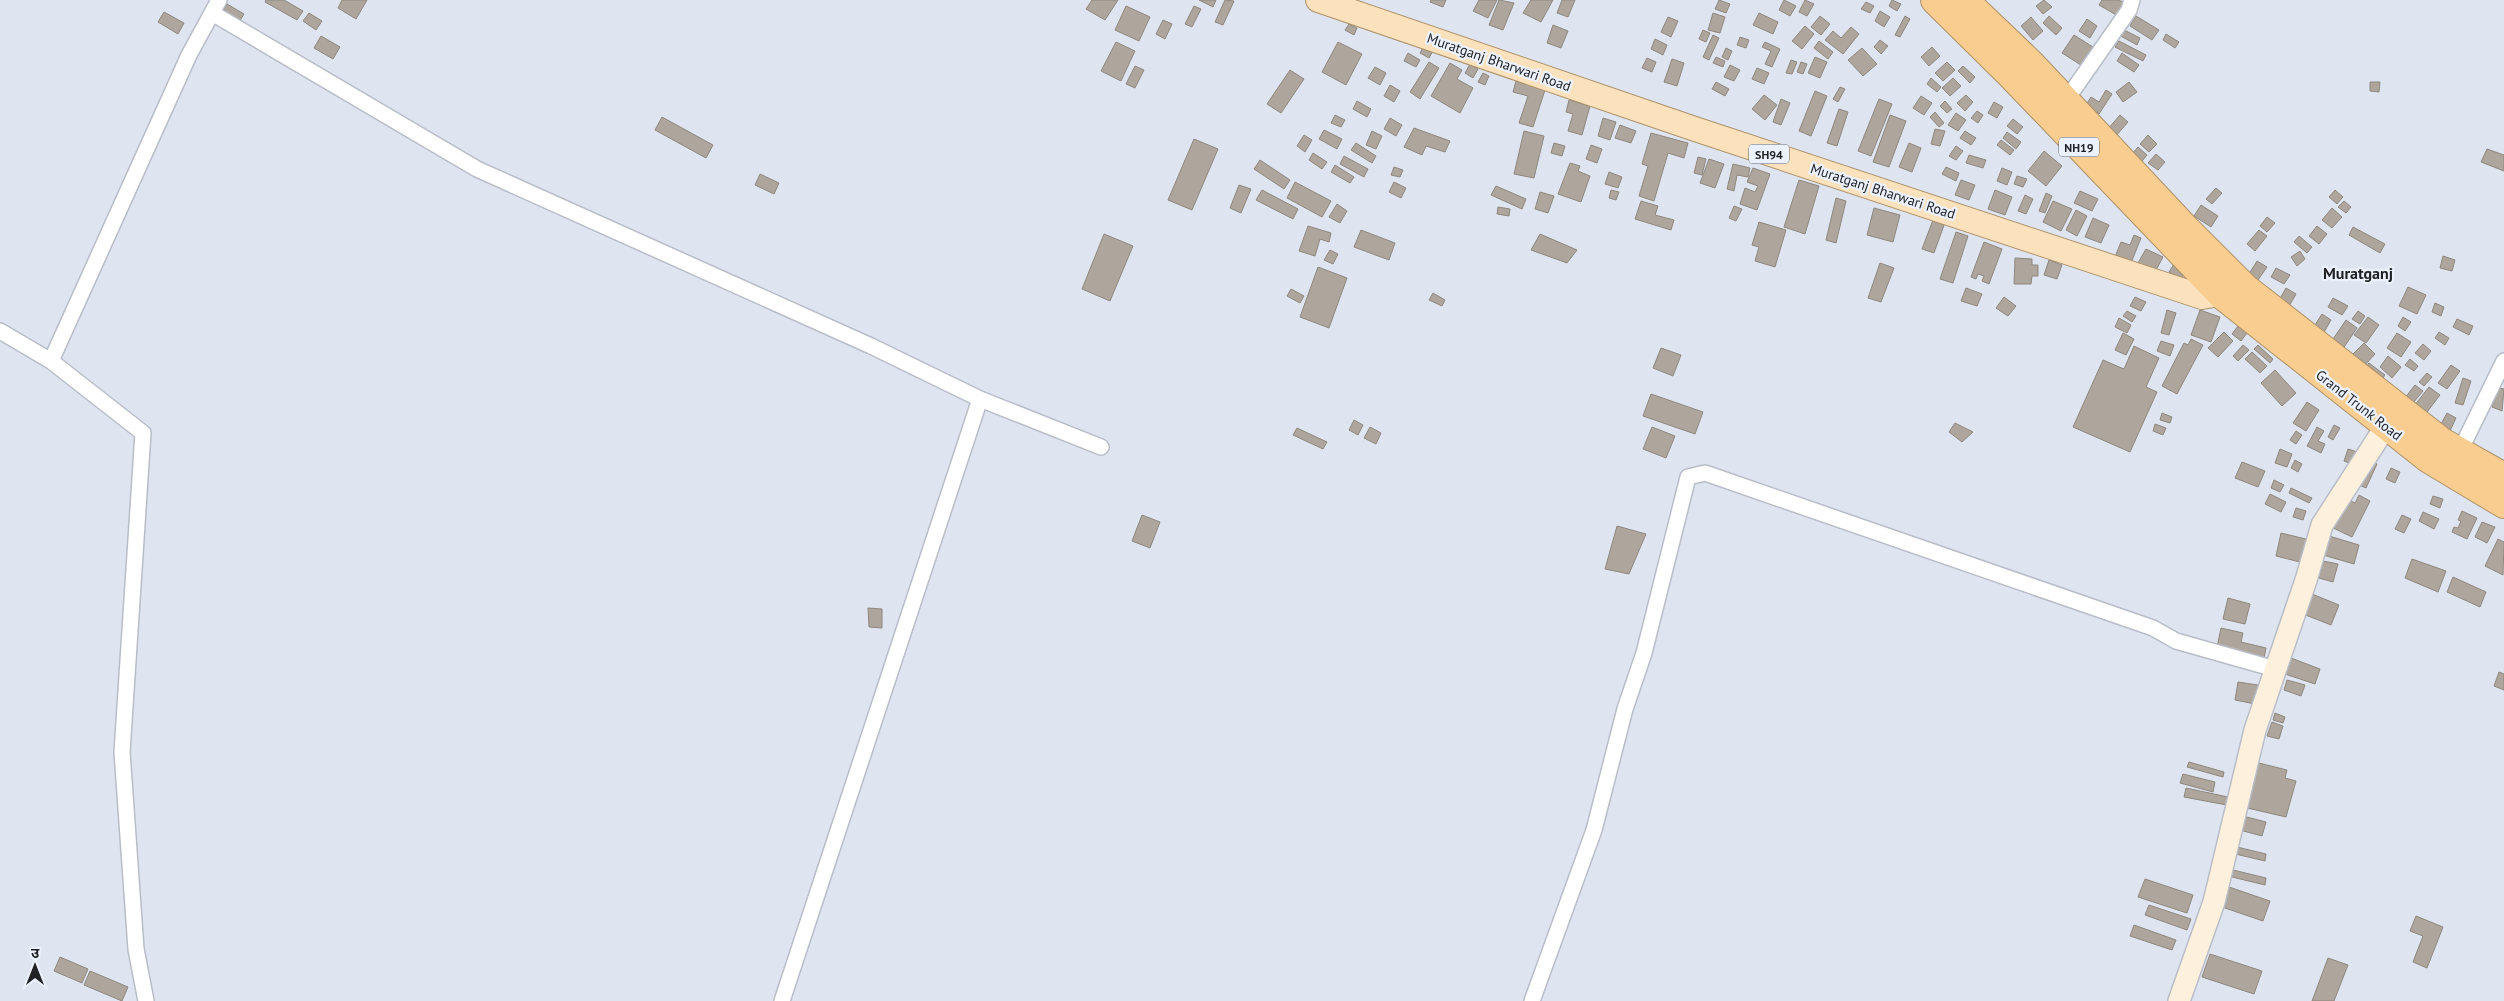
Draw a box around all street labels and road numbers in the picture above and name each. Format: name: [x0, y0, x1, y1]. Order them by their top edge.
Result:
street label: Muratganj Bharwari Road: [1425, 29, 1573, 95]
road number: NH19: [2059, 138, 2099, 156]
road number: SH94: [1749, 144, 1789, 164]
street label: Muratganj Bharwari Road: [1808, 159, 1958, 223]
street label: Grand Trunk Road: [2312, 366, 2406, 444]

